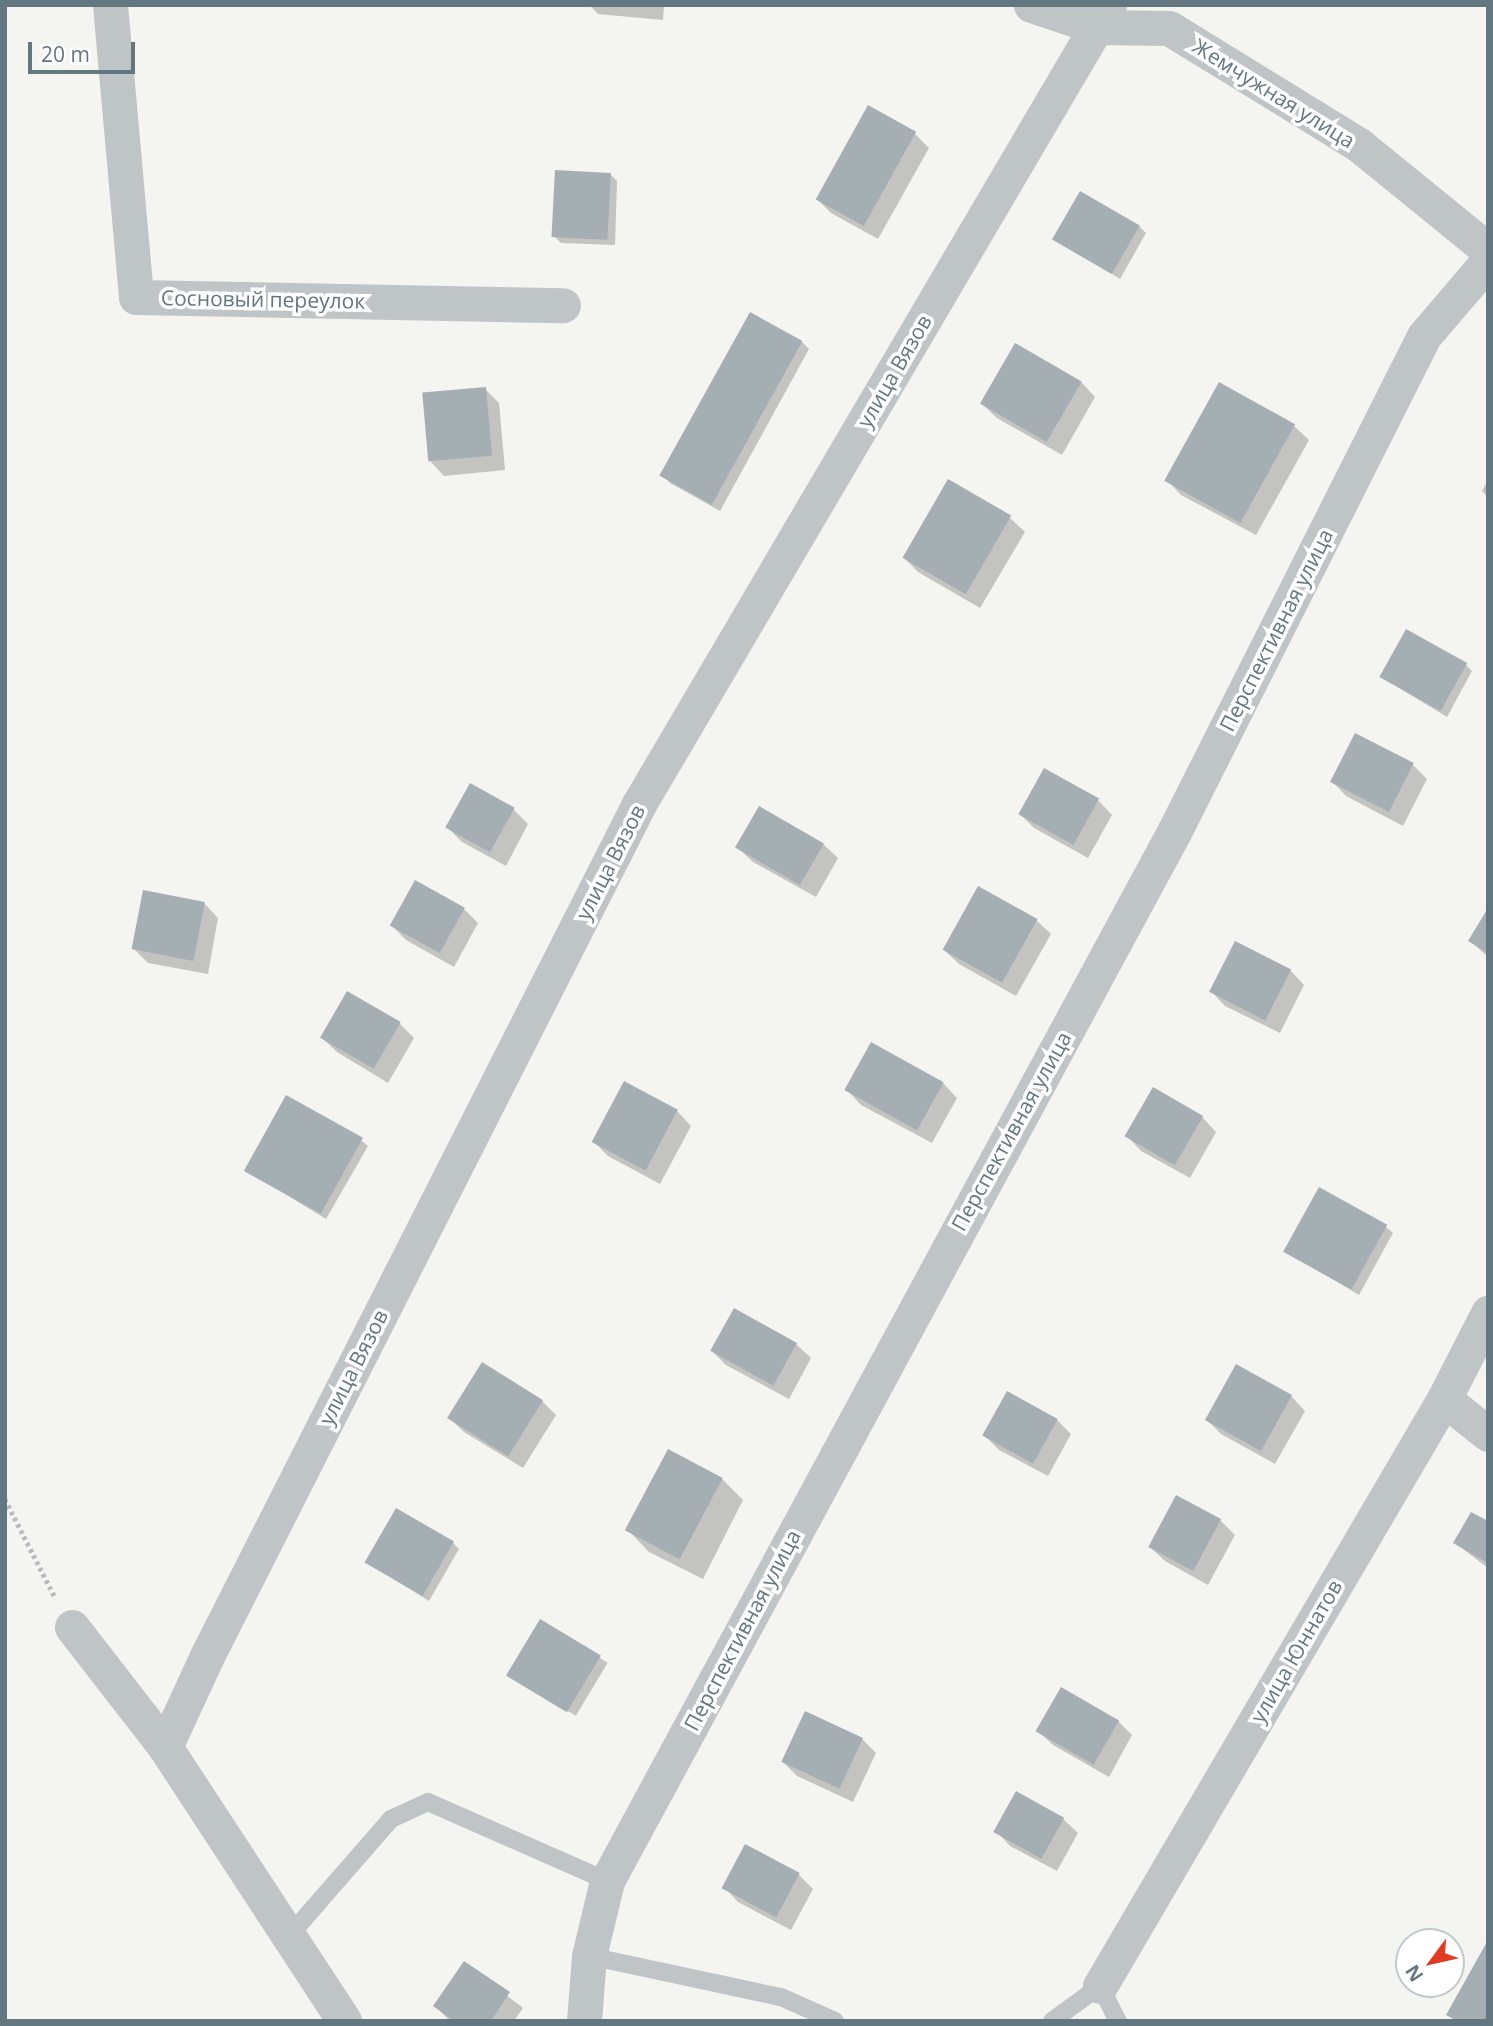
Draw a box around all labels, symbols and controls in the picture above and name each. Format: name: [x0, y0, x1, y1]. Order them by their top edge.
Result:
scale bar: [32, 28, 138, 72]
street label: Жемчужная улица: [1188, 33, 1360, 153]
text: 20 m: [41, 40, 90, 68]
street label: Сосновый переулок: [161, 285, 365, 313]
street label: улица Вязов: [852, 310, 936, 432]
street label: Перспективная улица: [1214, 525, 1338, 735]
street label: улица Вязов: [570, 800, 650, 924]
street label: Перспективная улица: [946, 1027, 1076, 1235]
street label: улица Вязов: [313, 1305, 393, 1429]
street label: Перспективная улица: [678, 1525, 806, 1735]
street label: улица Юннатов: [1245, 1575, 1347, 1727]
north arrow: [1395, 1928, 1465, 1998]
text: N: [1399, 1960, 1429, 1987]

